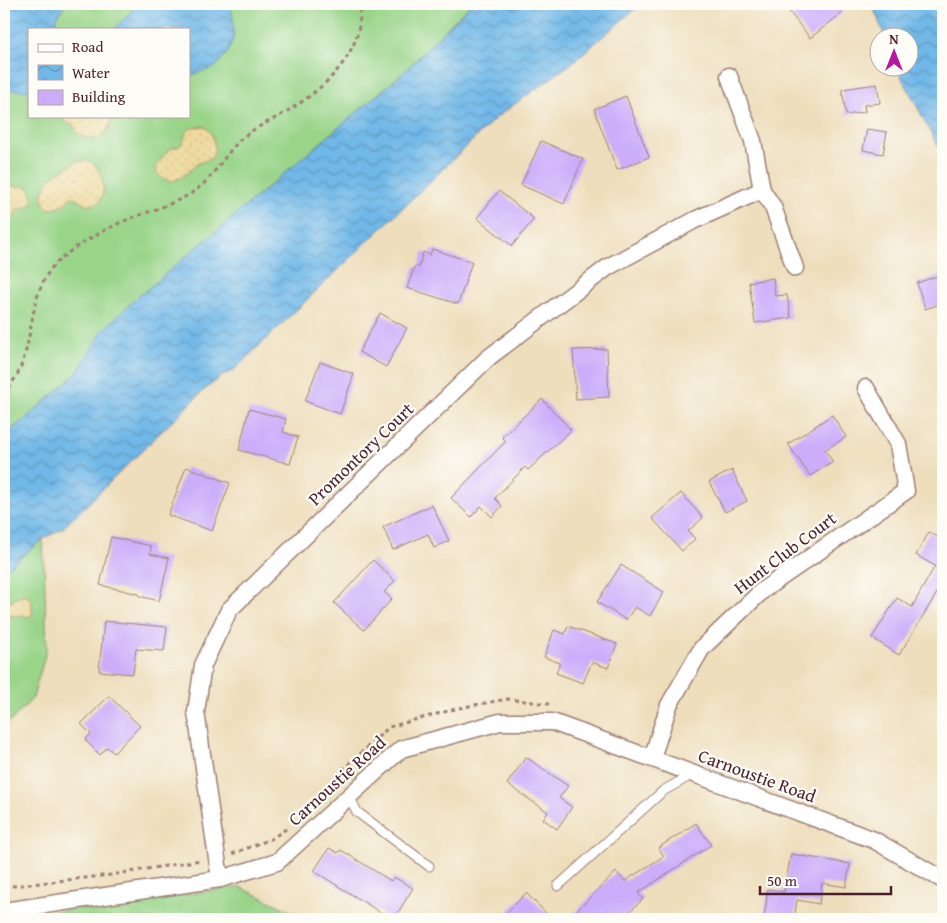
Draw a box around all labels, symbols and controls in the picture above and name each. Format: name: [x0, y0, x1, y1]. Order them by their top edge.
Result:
legend: [28, 28, 190, 118]
north arrow: [870, 28, 920, 78]
text: N: [889, 29, 899, 49]
text: Road: [72, 36, 103, 57]
text: Water: [72, 62, 110, 83]
text: Building: [72, 86, 126, 107]
street label: Promontory Court: [302, 395, 420, 511]
street label: Hunt Club Court: [728, 505, 842, 600]
street label: Carnoustie Road: [282, 729, 392, 832]
street label: Carnoustie Road: [695, 742, 820, 809]
scale bar: [760, 863, 891, 895]
text: 50 m: [767, 870, 798, 891]

